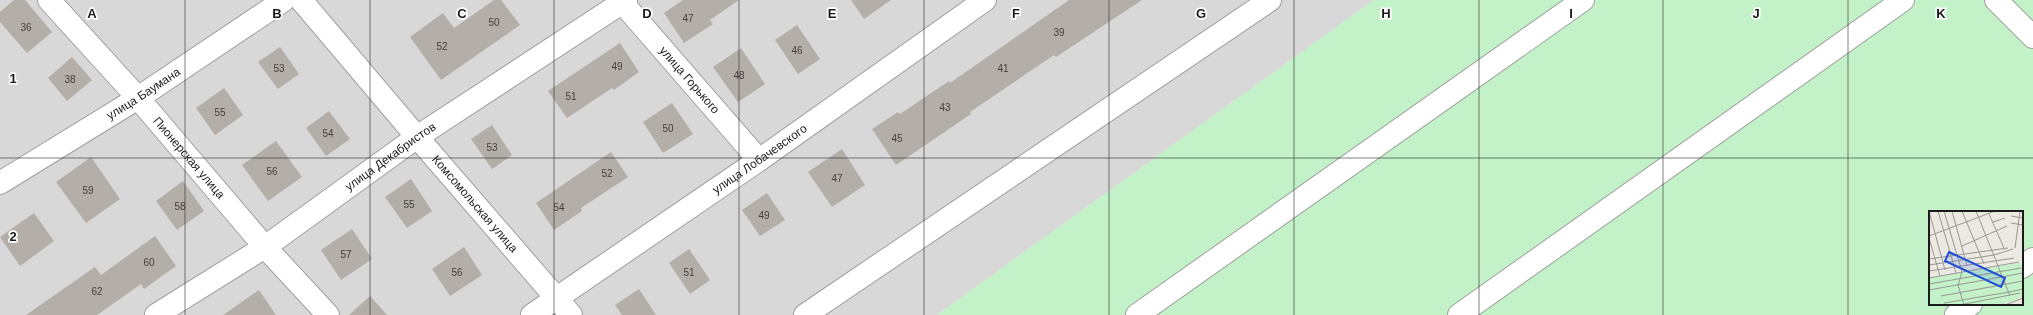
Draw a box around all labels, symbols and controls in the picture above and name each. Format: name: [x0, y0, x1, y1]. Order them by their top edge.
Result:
text: A: [87, 6, 97, 21]
text: B: [272, 6, 282, 21]
text: C: [457, 6, 467, 21]
text: D: [642, 6, 652, 21]
text: E: [828, 6, 837, 21]
text: F: [1012, 6, 1020, 21]
text: G: [1196, 6, 1206, 21]
text: H: [1381, 6, 1391, 21]
text: I: [1569, 6, 1573, 21]
text: J: [1752, 6, 1760, 21]
text: K: [1936, 6, 1946, 21]
house number: 47: [682, 13, 694, 24]
house number: 50: [488, 17, 500, 28]
house number: 36: [20, 22, 32, 33]
house number: 39: [1053, 27, 1065, 38]
house number: 52: [436, 41, 448, 52]
street label: улица Горького: [656, 43, 723, 117]
house number: 46: [791, 45, 803, 56]
house number: 49: [611, 61, 623, 72]
house number: 53: [273, 63, 285, 74]
house number: 41: [997, 63, 1009, 74]
street label: улица Баумана: [104, 64, 183, 123]
house number: 48: [733, 70, 745, 81]
text: 1: [9, 71, 17, 86]
house number: 38: [64, 74, 76, 85]
house number: 51: [565, 91, 577, 102]
house number: 43: [939, 102, 951, 113]
house number: 55: [214, 107, 226, 118]
street label: Пионерская улица: [150, 114, 228, 202]
street label: улица Декабристов: [342, 120, 438, 194]
street label: улица Лобачевского: [710, 121, 810, 197]
house number: 50: [662, 123, 674, 134]
house number: 54: [322, 128, 334, 139]
house number: 45: [891, 133, 903, 144]
house number: 53: [486, 142, 498, 153]
street label: Комсомольская улица: [429, 153, 521, 256]
house number: 56: [266, 166, 278, 177]
house number: 52: [601, 168, 613, 179]
house number: 47: [831, 173, 843, 184]
house number: 59: [82, 185, 94, 196]
house number: 55: [403, 199, 415, 210]
house number: 58: [174, 201, 186, 212]
house number: 54: [553, 202, 565, 213]
house number: 49: [758, 210, 770, 221]
inset map: [1929, 211, 2023, 305]
text: 2: [9, 229, 17, 244]
house number: 57: [340, 249, 352, 260]
house number: 60: [143, 257, 155, 268]
house number: 56: [451, 267, 463, 278]
house number: 51: [683, 267, 695, 278]
house number: 62: [91, 286, 103, 297]

